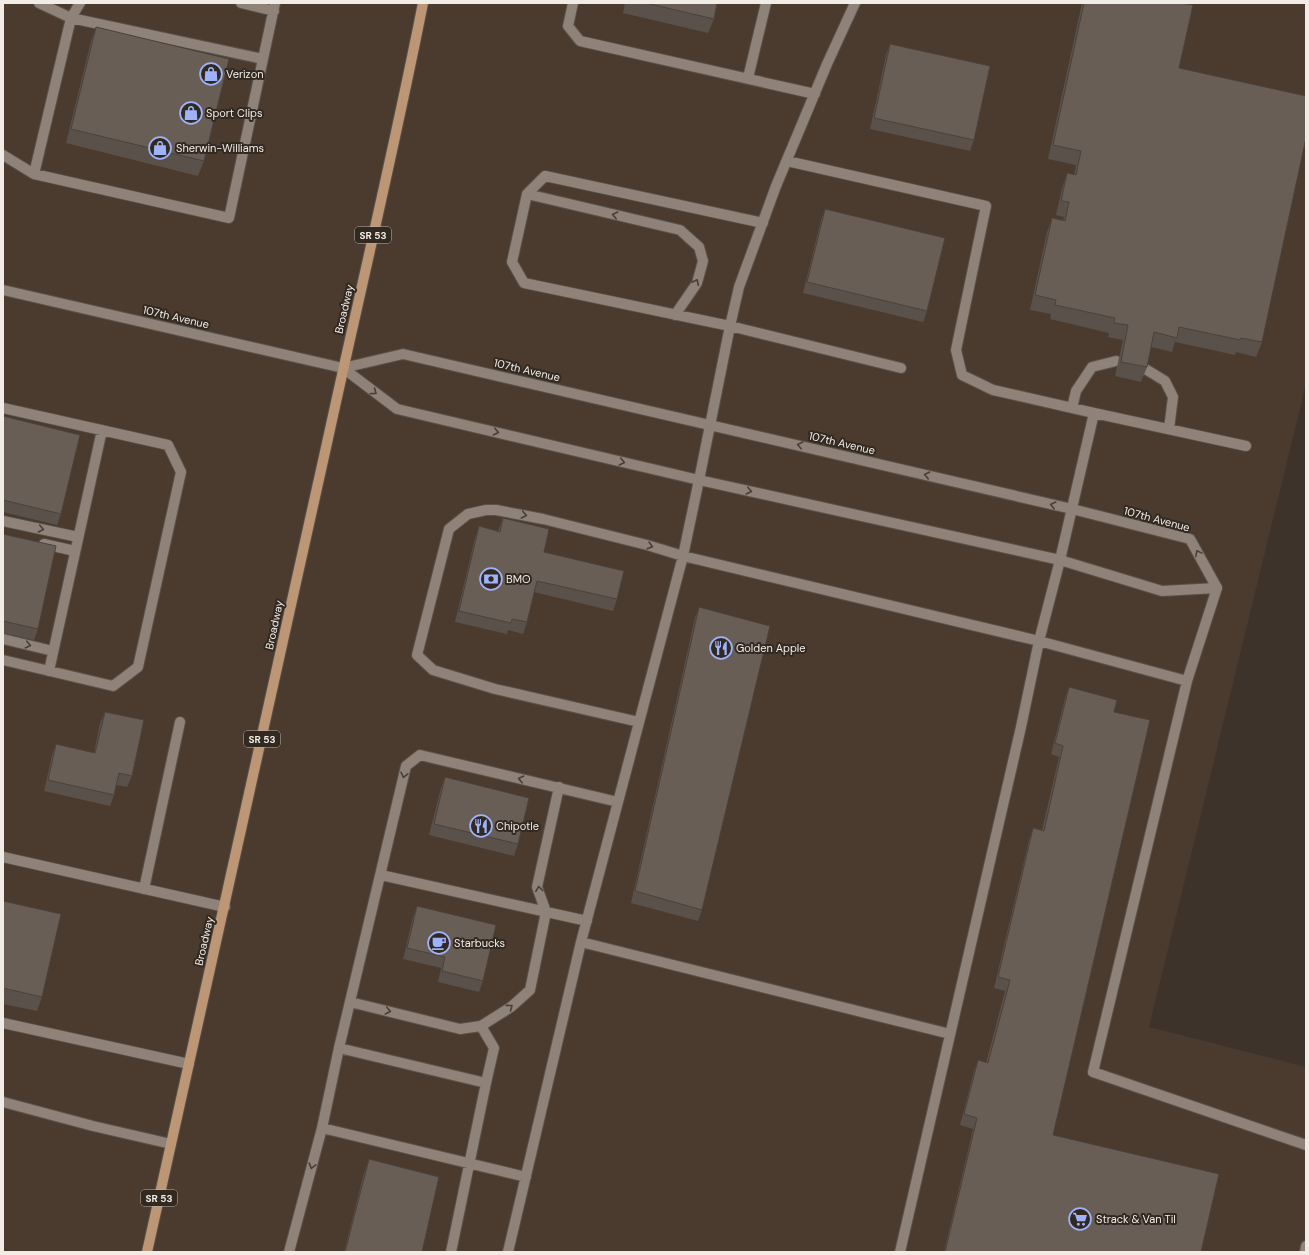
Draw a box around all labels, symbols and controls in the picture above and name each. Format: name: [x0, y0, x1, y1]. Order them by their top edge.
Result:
shop icon: Verizon: [198, 61, 224, 87]
place label: Verizon: [226, 67, 263, 81]
shop icon: Sport Clips: [178, 100, 204, 126]
place label: Sport Clips: [206, 106, 263, 120]
shop icon: Sherwin-Williams: [147, 135, 173, 161]
place label: Sherwin-Williams: [176, 141, 264, 155]
one-way arrow: [612, 211, 619, 220]
road number: SR 53: [355, 227, 391, 243]
one-way arrow: [691, 279, 699, 287]
street label: Broadway: [332, 283, 356, 335]
street label: 107th Avenue: [141, 303, 211, 331]
street label: 107th Avenue: [492, 356, 562, 384]
one-way arrow: [370, 387, 377, 394]
one-way arrow: [492, 427, 499, 436]
street label: 107th Avenue: [807, 429, 877, 457]
one-way arrow: [797, 442, 803, 450]
one-way arrow: [619, 457, 625, 465]
one-way arrow: [923, 471, 930, 480]
one-way arrow: [746, 486, 752, 494]
one-way arrow: [1050, 501, 1056, 509]
street label: 107th Avenue: [1123, 503, 1191, 535]
one-way arrow: [521, 511, 527, 519]
one-way arrow: [37, 525, 44, 533]
one-way arrow: [647, 541, 654, 550]
one-way arrow: [1196, 550, 1203, 557]
bank icon: BMO: [478, 566, 504, 592]
place label: BMO: [506, 572, 530, 586]
street label: Broadway: [262, 599, 286, 651]
restaurant icon: Golden Apple: [708, 635, 734, 661]
one-way arrow: [25, 641, 31, 649]
place label: Golden Apple: [736, 641, 805, 655]
road number: SR 53: [244, 731, 280, 747]
one-way arrow: [401, 772, 409, 778]
one-way arrow: [517, 775, 524, 783]
restaurant icon: Chipotle: [468, 813, 494, 839]
place label: Chipotle: [496, 819, 539, 833]
one-way arrow: [535, 885, 544, 892]
street label: Broadway: [192, 915, 216, 967]
cafe icon: Starbucks: [426, 930, 452, 956]
place label: Starbucks: [454, 936, 505, 950]
one-way arrow: [506, 1005, 513, 1012]
one-way arrow: [385, 1007, 391, 1015]
one-way arrow: [308, 1162, 317, 1169]
road number: SR 53: [141, 1190, 177, 1206]
supermarket icon: Strack & Van Til: [1067, 1206, 1093, 1232]
place label: Strack & Van Til: [1096, 1212, 1176, 1226]

